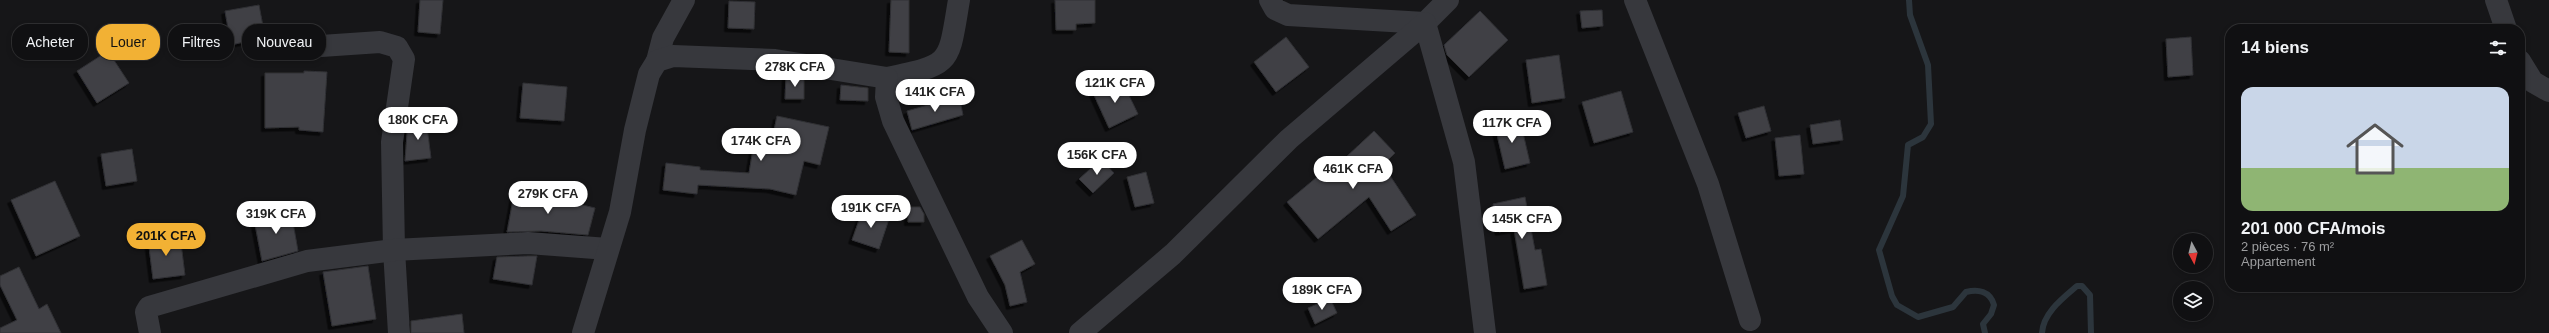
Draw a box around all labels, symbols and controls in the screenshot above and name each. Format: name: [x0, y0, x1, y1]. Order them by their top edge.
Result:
chip: Acheter: [12, 24, 88, 60]
chip: Louer: [96, 24, 160, 60]
chip: Filtres: [168, 24, 234, 60]
chip: Nouveau: [242, 24, 326, 60]
icon: filters: [2487, 37, 2509, 59]
text: 14 biens: [2241, 38, 2309, 57]
pin: 278K CFA: [754, 54, 836, 88]
text: 278K CFA: [765, 59, 825, 74]
pin: 121K CFA: [1074, 70, 1156, 104]
text: 121K CFA: [1085, 75, 1145, 90]
pin: 141K CFA: [894, 79, 976, 113]
text: 141K CFA: [905, 84, 965, 99]
pin: 180K CFA: [377, 107, 459, 141]
pin: 117K CFA: [1471, 110, 1553, 144]
text: 180K CFA: [388, 112, 448, 127]
icon: home: [2339, 113, 2411, 185]
text: 117K CFA: [1482, 115, 1542, 130]
pin: 174K CFA: [720, 128, 802, 162]
text: 174K CFA: [731, 133, 791, 148]
pin: 156K CFA: [1056, 142, 1138, 176]
text: 156K CFA: [1067, 147, 1127, 162]
pin: 461K CFA: [1312, 156, 1394, 190]
text: 461K CFA: [1323, 161, 1383, 176]
pin: 279K CFA: [507, 181, 589, 215]
text: 279K CFA: [518, 186, 578, 201]
pin: 191K CFA: [830, 195, 912, 229]
text: 191K CFA: [841, 200, 901, 215]
pin: 319K CFA: [235, 201, 317, 235]
text: 319K CFA: [246, 206, 306, 221]
pin: 145K CFA: [1481, 206, 1563, 240]
text: 145K CFA: [1492, 211, 1552, 226]
text: 201 000 CFA/mois: [2241, 219, 2386, 238]
pin: 201K CFA: [125, 223, 207, 257]
text: 201K CFA: [136, 228, 196, 243]
north arrow: [2173, 233, 2213, 273]
map controls: [2173, 233, 2213, 321]
text: 2 pièces · 76 m²: [2241, 239, 2334, 254]
text: Appartement: [2241, 254, 2315, 269]
pin: 189K CFA: [1281, 277, 1363, 311]
button: layers: [2173, 281, 2213, 321]
text: 189K CFA: [1292, 282, 1352, 297]

